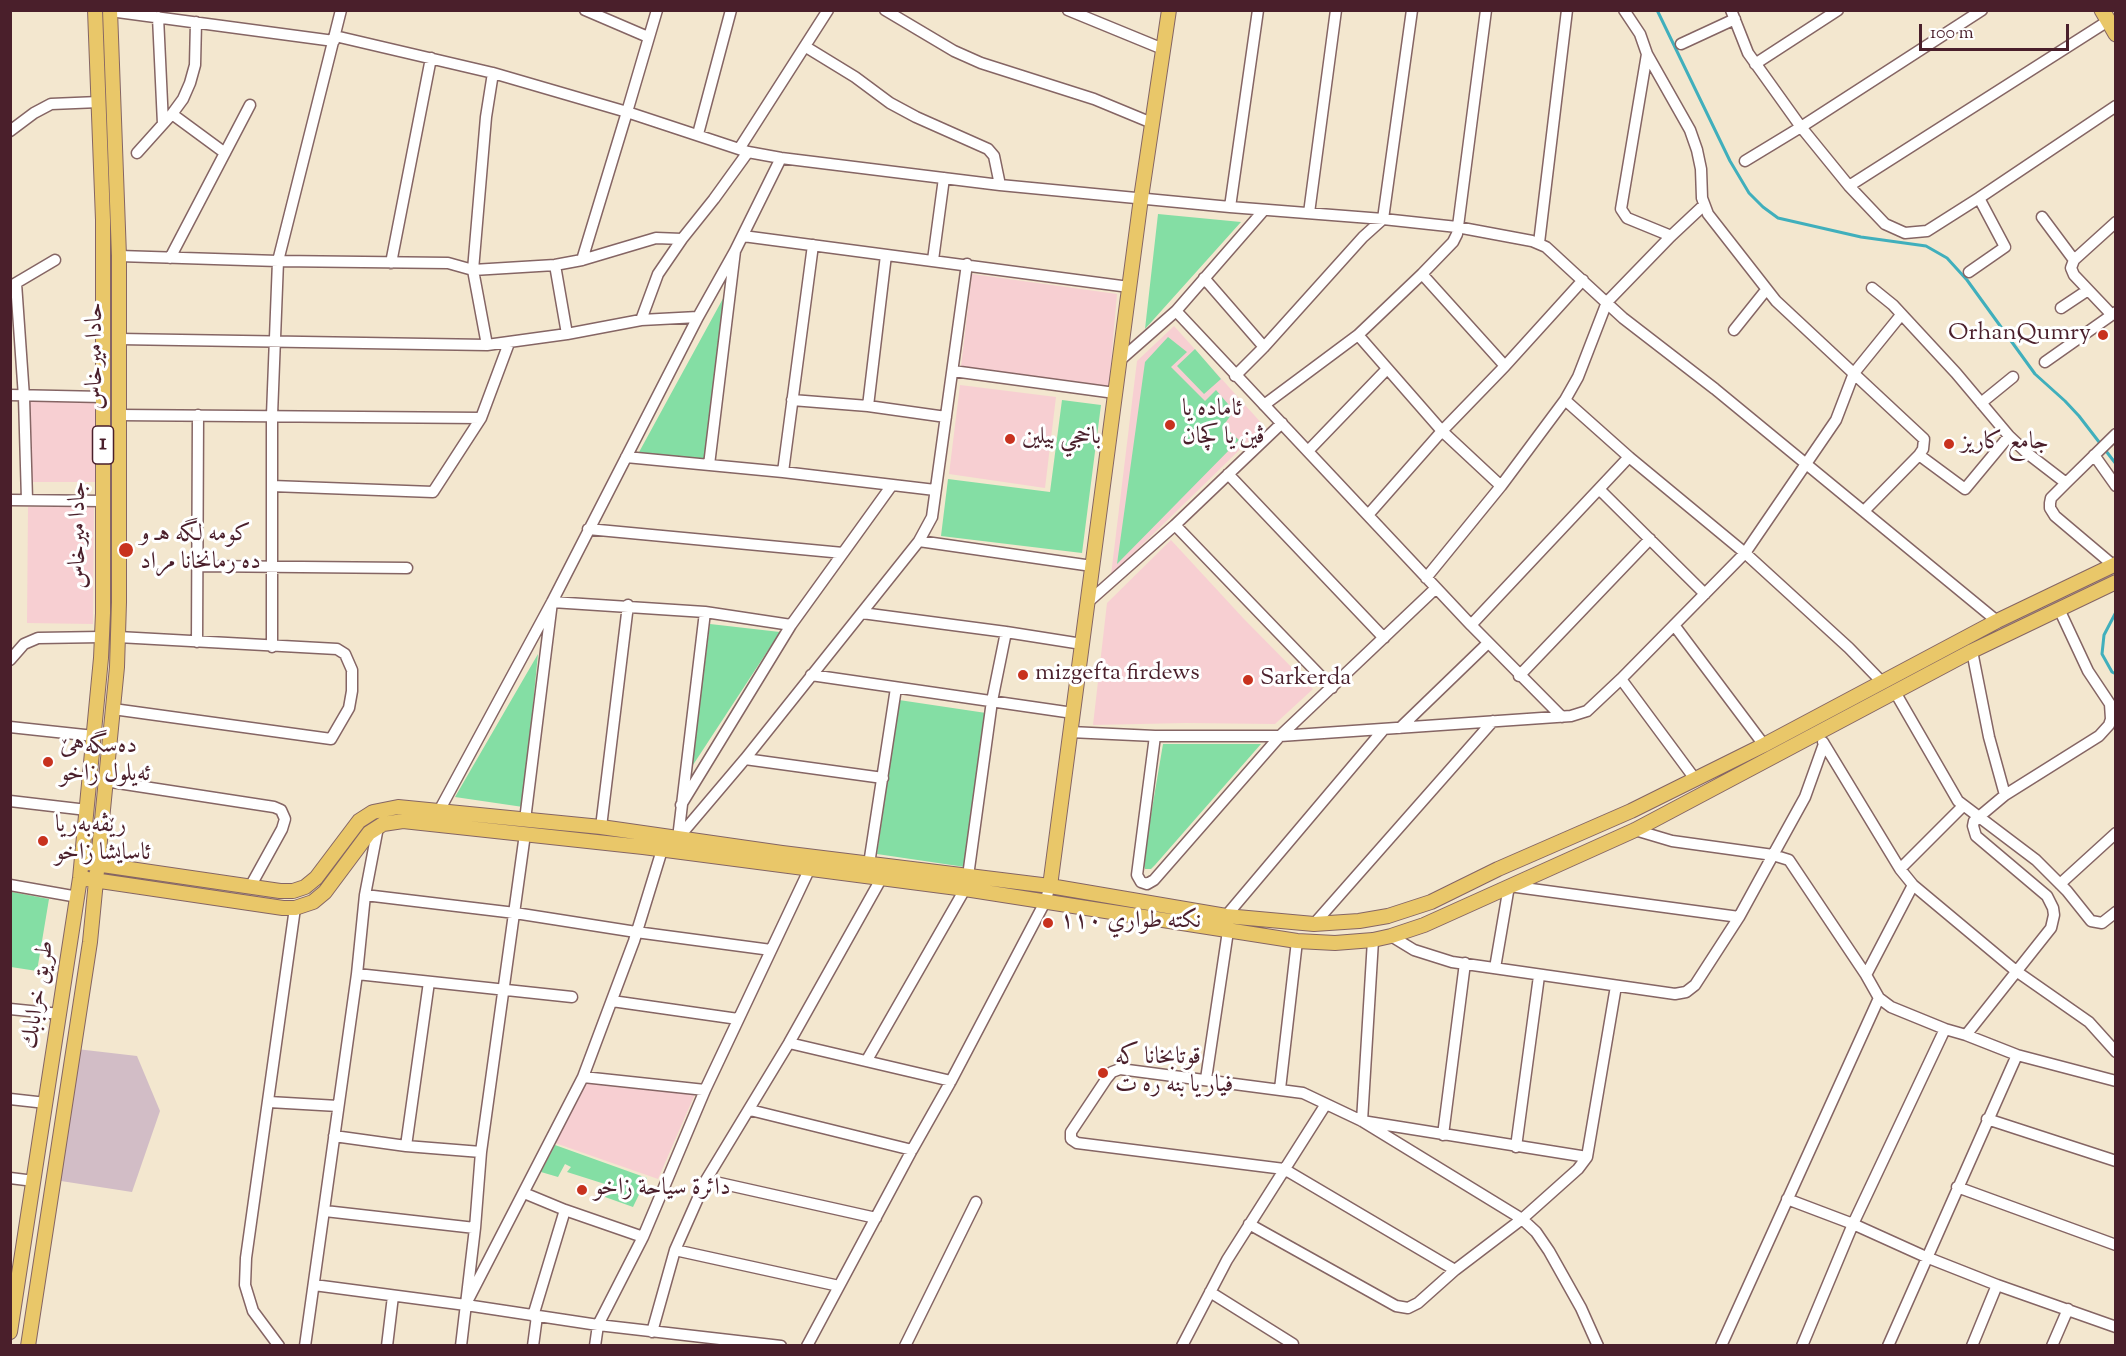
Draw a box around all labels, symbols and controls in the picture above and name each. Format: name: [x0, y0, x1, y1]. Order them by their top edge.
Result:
scale bar: [1922, 12, 2072, 50]
text: 100 m: [1930, 21, 1974, 47]
street label: حادا ميرخاس: [83, 302, 111, 410]
place label: OrhanQumry: [1948, 321, 2091, 349]
marker: OrhanQumry: [2096, 328, 2110, 342]
place label: ئاماده یا ڤین یا کچان: [1182, 397, 1265, 453]
marker: ئاماده یا ڤین یا کچان: [1163, 418, 1177, 432]
place label: باخجي بيلين: [1022, 425, 1101, 453]
road number: 1: [92, 426, 114, 464]
place label: جامع كاريز: [1961, 430, 2049, 458]
marker: باخجي بيلين: [1003, 432, 1017, 446]
marker: جامع كاريز: [1942, 437, 1956, 451]
street label: جادا ميرخاس: [66, 481, 94, 589]
place label: كومه لگه هـ و ده رمانخانا مراد: [140, 522, 261, 578]
marker: كومه لگه هـ و ده رمانخانا مراد: [117, 541, 135, 559]
place label: mizgefta firdews: [1035, 661, 1200, 689]
place label: Sarkerda: [1260, 666, 1351, 694]
marker: mizgefta firdews: [1016, 668, 1030, 682]
marker: Sarkerda: [1241, 673, 1255, 687]
place label: ده‌سگه‌هێ ئه‌يلول زاخو: [60, 734, 150, 790]
marker: ده‌سگه‌هێ ئه‌يلول زاخو: [41, 755, 55, 769]
place label: رێڤه‌به‌ريا ئاسايشا زاخو: [55, 813, 151, 869]
marker: رێڤه‌به‌ريا ئاسايشا زاخو: [36, 834, 50, 848]
place label: نكته طواري ١١٠: [1060, 909, 1201, 937]
marker: نكته طواري ١١٠: [1041, 916, 1055, 930]
street label: طريق خرابابك: [17, 939, 63, 1051]
place label: قوتابخانا كه فيار يا بنه ره ت: [1115, 1045, 1233, 1101]
marker: قوتابخانا كه فيار يا بنه ره ت: [1096, 1066, 1110, 1080]
place label: دائرة سياحة زاخو: [594, 1176, 731, 1204]
marker: دائرة سياحة زاخو: [575, 1183, 589, 1197]

